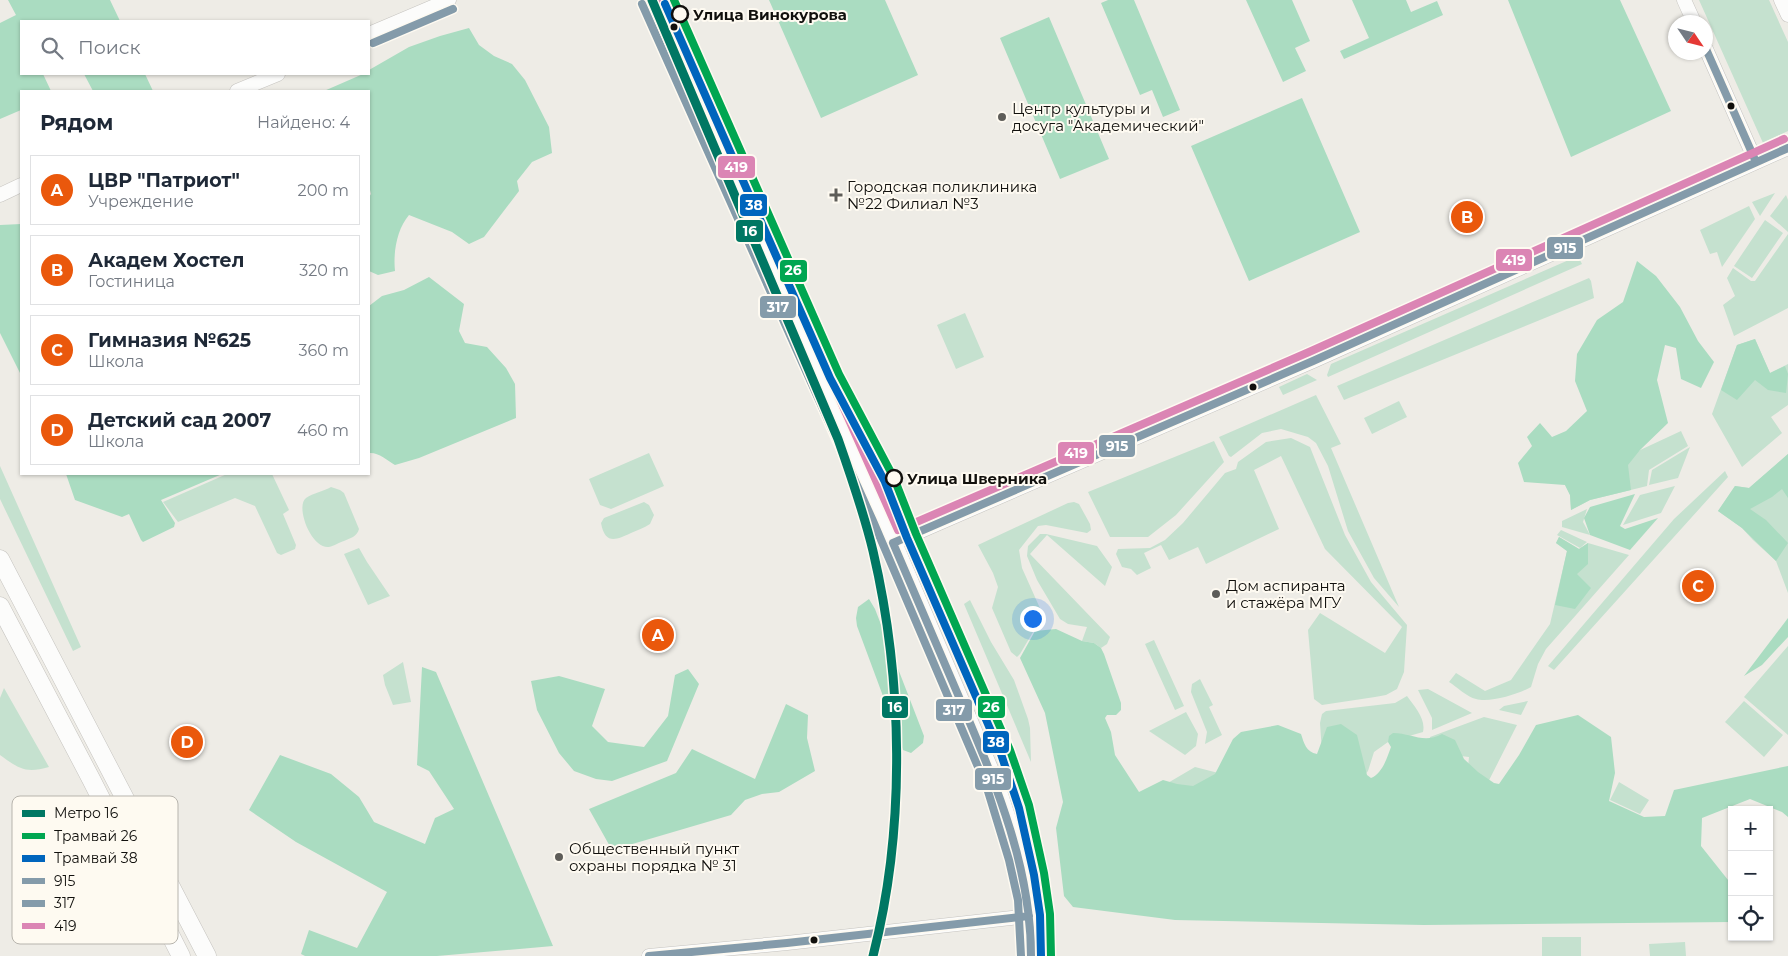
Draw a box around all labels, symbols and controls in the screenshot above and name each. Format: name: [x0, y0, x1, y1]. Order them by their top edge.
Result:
marker: Улица Винокурова: [671, 5, 689, 23]
place label: Улица Винокурова: [693, 5, 847, 24]
north arrow: [1668, 15, 1713, 60]
search box: [20, 20, 370, 75]
unlabelled marker: [669, 22, 679, 32]
icon: search: [38, 34, 66, 62]
text: Поиск: [78, 36, 141, 59]
place label: Центр культуры и досуга "Академический": [1012, 99, 1204, 135]
unlabelled marker: [1726, 101, 1736, 111]
text: Рядом: [40, 110, 113, 135]
marker: Центр культуры и досуга "Академический": [996, 111, 1008, 123]
text: Найдено: 4: [257, 113, 350, 132]
line badge: 419: [717, 155, 756, 179]
text: 419: [724, 158, 748, 176]
text: ЦВР "Патриот": [88, 169, 240, 192]
place label: Городская поликлиника №22 Филиал №3: [847, 177, 1037, 213]
text: A: [51, 181, 63, 200]
text: 200 m: [298, 181, 349, 200]
marker: Городская поликлиника №22 Филиал №3: [829, 188, 843, 202]
text: Учреждение: [88, 192, 194, 211]
line badge: 38: [739, 193, 768, 217]
text: 38: [744, 196, 763, 214]
pin: B: [1451, 198, 1483, 236]
line badge: 16: [735, 219, 764, 243]
text: 16: [743, 222, 757, 240]
line badge: 915: [1546, 236, 1584, 260]
text: 915: [1554, 239, 1576, 257]
line badge: 419: [1495, 248, 1533, 272]
text: Академ Хостел: [88, 249, 244, 272]
text: 419: [1502, 251, 1526, 269]
line badge: 26: [779, 259, 808, 283]
text: B: [51, 261, 63, 280]
text: 320 m: [299, 261, 349, 280]
text: 26: [784, 261, 802, 279]
text: Гостиница: [88, 272, 175, 291]
line badge: 317: [759, 295, 797, 319]
text: 317: [766, 298, 790, 316]
text: Гимназия №625: [88, 329, 251, 352]
text: C: [51, 341, 63, 360]
text: 360 m: [298, 341, 349, 360]
text: Школа: [88, 352, 144, 371]
unlabelled marker: [1248, 382, 1258, 392]
text: Детский сад 2007: [88, 409, 271, 432]
text: D: [50, 421, 64, 440]
text: 460 m: [297, 421, 349, 440]
text: Школа: [88, 432, 144, 451]
line badge: 915: [1098, 434, 1136, 458]
text: 915: [1106, 437, 1128, 455]
line badge: 419: [1057, 441, 1095, 465]
text: 419: [1064, 444, 1088, 462]
marker: Улица Шверника: [885, 469, 903, 487]
place label: Улица Шверника: [907, 469, 1047, 488]
pin: C: [1682, 567, 1714, 605]
place label: Дом аспиранта и стажёра МГУ: [1226, 576, 1346, 612]
marker: Дом аспиранта и стажёра МГУ: [1210, 588, 1222, 600]
your location: [1020, 606, 1046, 632]
pin: A: [642, 616, 674, 654]
line badge: 16: [881, 695, 909, 719]
line badge: 26: [977, 695, 1006, 719]
text: 16: [888, 698, 902, 716]
line badge: 317: [935, 698, 973, 722]
text: 26: [982, 698, 1000, 716]
text: 317: [942, 701, 966, 719]
pin: D: [171, 723, 203, 761]
line badge: 38: [982, 730, 1010, 754]
text: 38: [986, 733, 1005, 751]
line badge: 915: [974, 767, 1012, 791]
text: 915: [982, 770, 1004, 788]
legend: [12, 796, 178, 944]
text: Метро 16: [54, 804, 119, 822]
map controls: [1728, 806, 1773, 941]
button: +: [1728, 806, 1773, 851]
text: Трамвай 26: [54, 827, 138, 845]
place label: Общественный пункт охраны порядка № 31: [569, 839, 740, 875]
text: Трамвай 38: [54, 849, 138, 867]
marker: Общественный пункт охраны порядка № 31: [553, 851, 565, 863]
button: −: [1728, 851, 1773, 896]
text: 915: [54, 872, 76, 890]
text: 317: [54, 894, 75, 912]
button: locate: [1728, 896, 1773, 941]
text: 419: [54, 917, 76, 935]
unlabelled marker: [809, 935, 819, 945]

